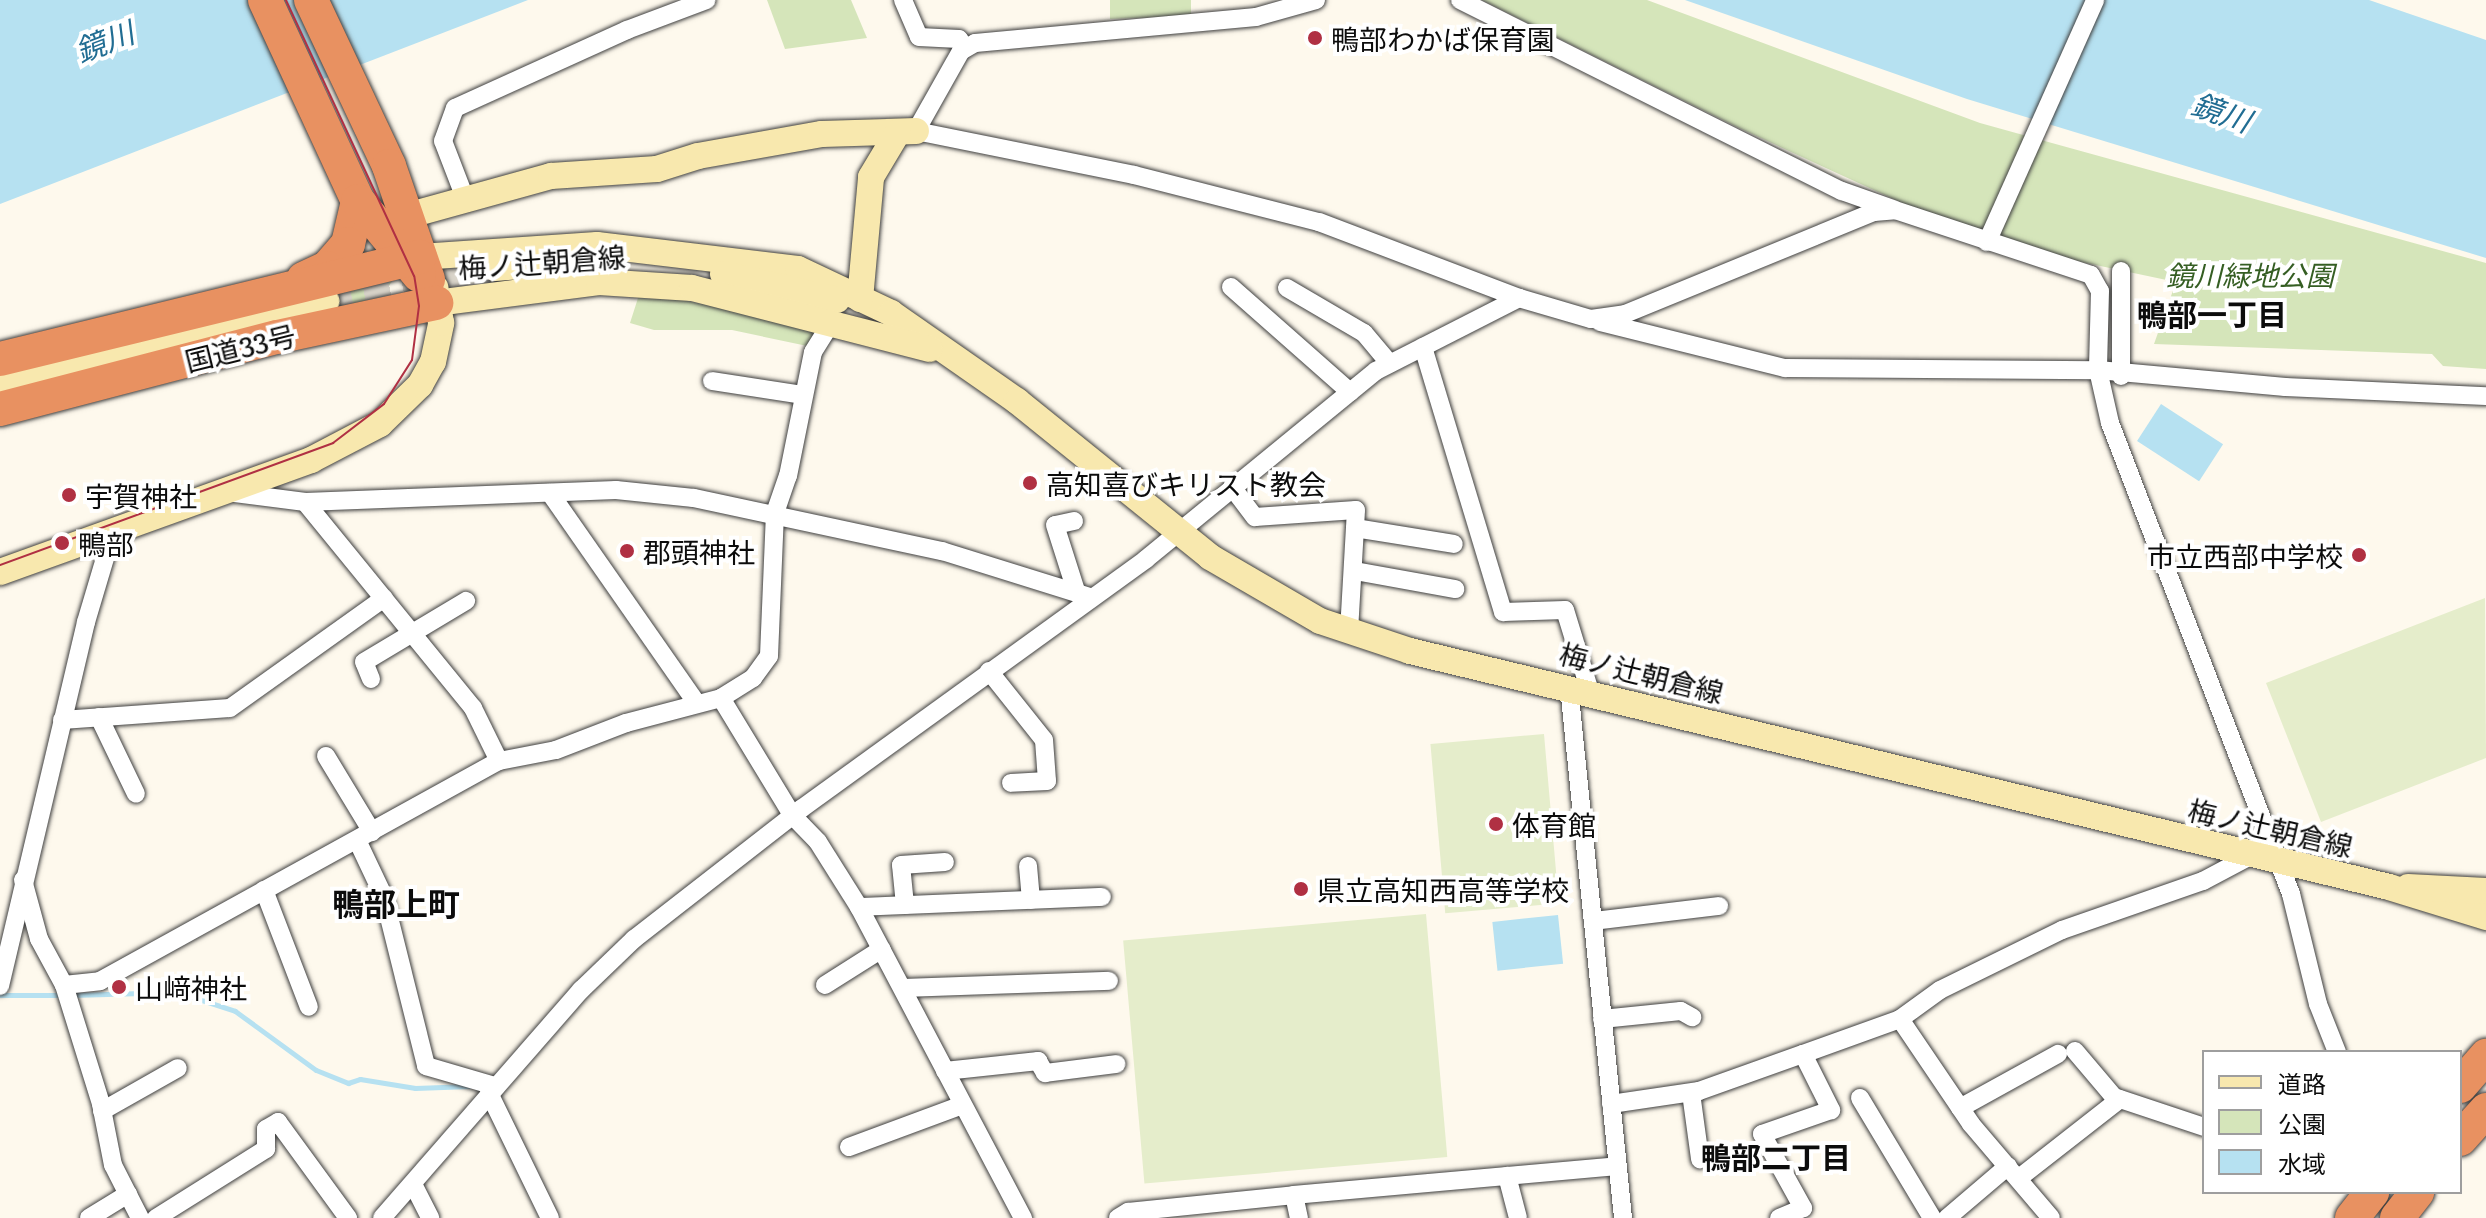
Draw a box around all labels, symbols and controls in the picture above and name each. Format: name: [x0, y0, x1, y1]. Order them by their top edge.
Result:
water label: 鏡川: [70, 12, 138, 68]
place label: 鴨部わかば保育園: [1331, 21, 1555, 55]
marker: 鴨部わかば保育園: [1306, 29, 1324, 47]
water label: 鏡川: [2188, 84, 2256, 138]
street label: 梅ノ辻朝倉線: [457, 238, 627, 284]
park label: 鏡川緑地公園: [2166, 257, 2334, 291]
district label: 鴨部一丁目: [2137, 295, 2287, 331]
street label: 国道33号: [181, 317, 299, 377]
place label: 高知喜びキリスト教会: [1046, 466, 1326, 500]
marker: 高知喜びキリスト教会: [1021, 474, 1039, 492]
place label: 宇賀神社: [85, 478, 197, 512]
marker: 宇賀神社: [60, 486, 78, 504]
place label: 鴨部: [78, 526, 134, 560]
marker: 鴨部: [53, 534, 71, 552]
place label: 郡頭神社: [643, 534, 755, 568]
place label: 市立西部中学校: [2147, 538, 2343, 572]
marker: 郡頭神社: [618, 542, 636, 560]
marker: 市立西部中学校: [2350, 546, 2368, 564]
street label: 梅ノ辻朝倉線: [1556, 635, 1728, 709]
street label: 梅ノ辻朝倉線: [2185, 792, 2357, 862]
place label: 体育館: [1512, 807, 1596, 841]
marker: 体育館: [1487, 815, 1505, 833]
place label: 県立高知西高等学校: [1317, 872, 1569, 906]
marker: 県立高知西高等学校: [1292, 880, 1310, 898]
district label: 鴨部上町: [332, 883, 460, 921]
place label: 山﨑神社: [135, 970, 247, 1004]
marker: 山﨑神社: [110, 978, 128, 996]
legend: [2202, 1050, 2462, 1194]
text: 道路: [2278, 1065, 2326, 1100]
text: 公園: [2278, 1105, 2326, 1140]
district label: 鴨部二丁目: [1701, 1138, 1851, 1174]
text: 水域: [2278, 1145, 2326, 1180]

